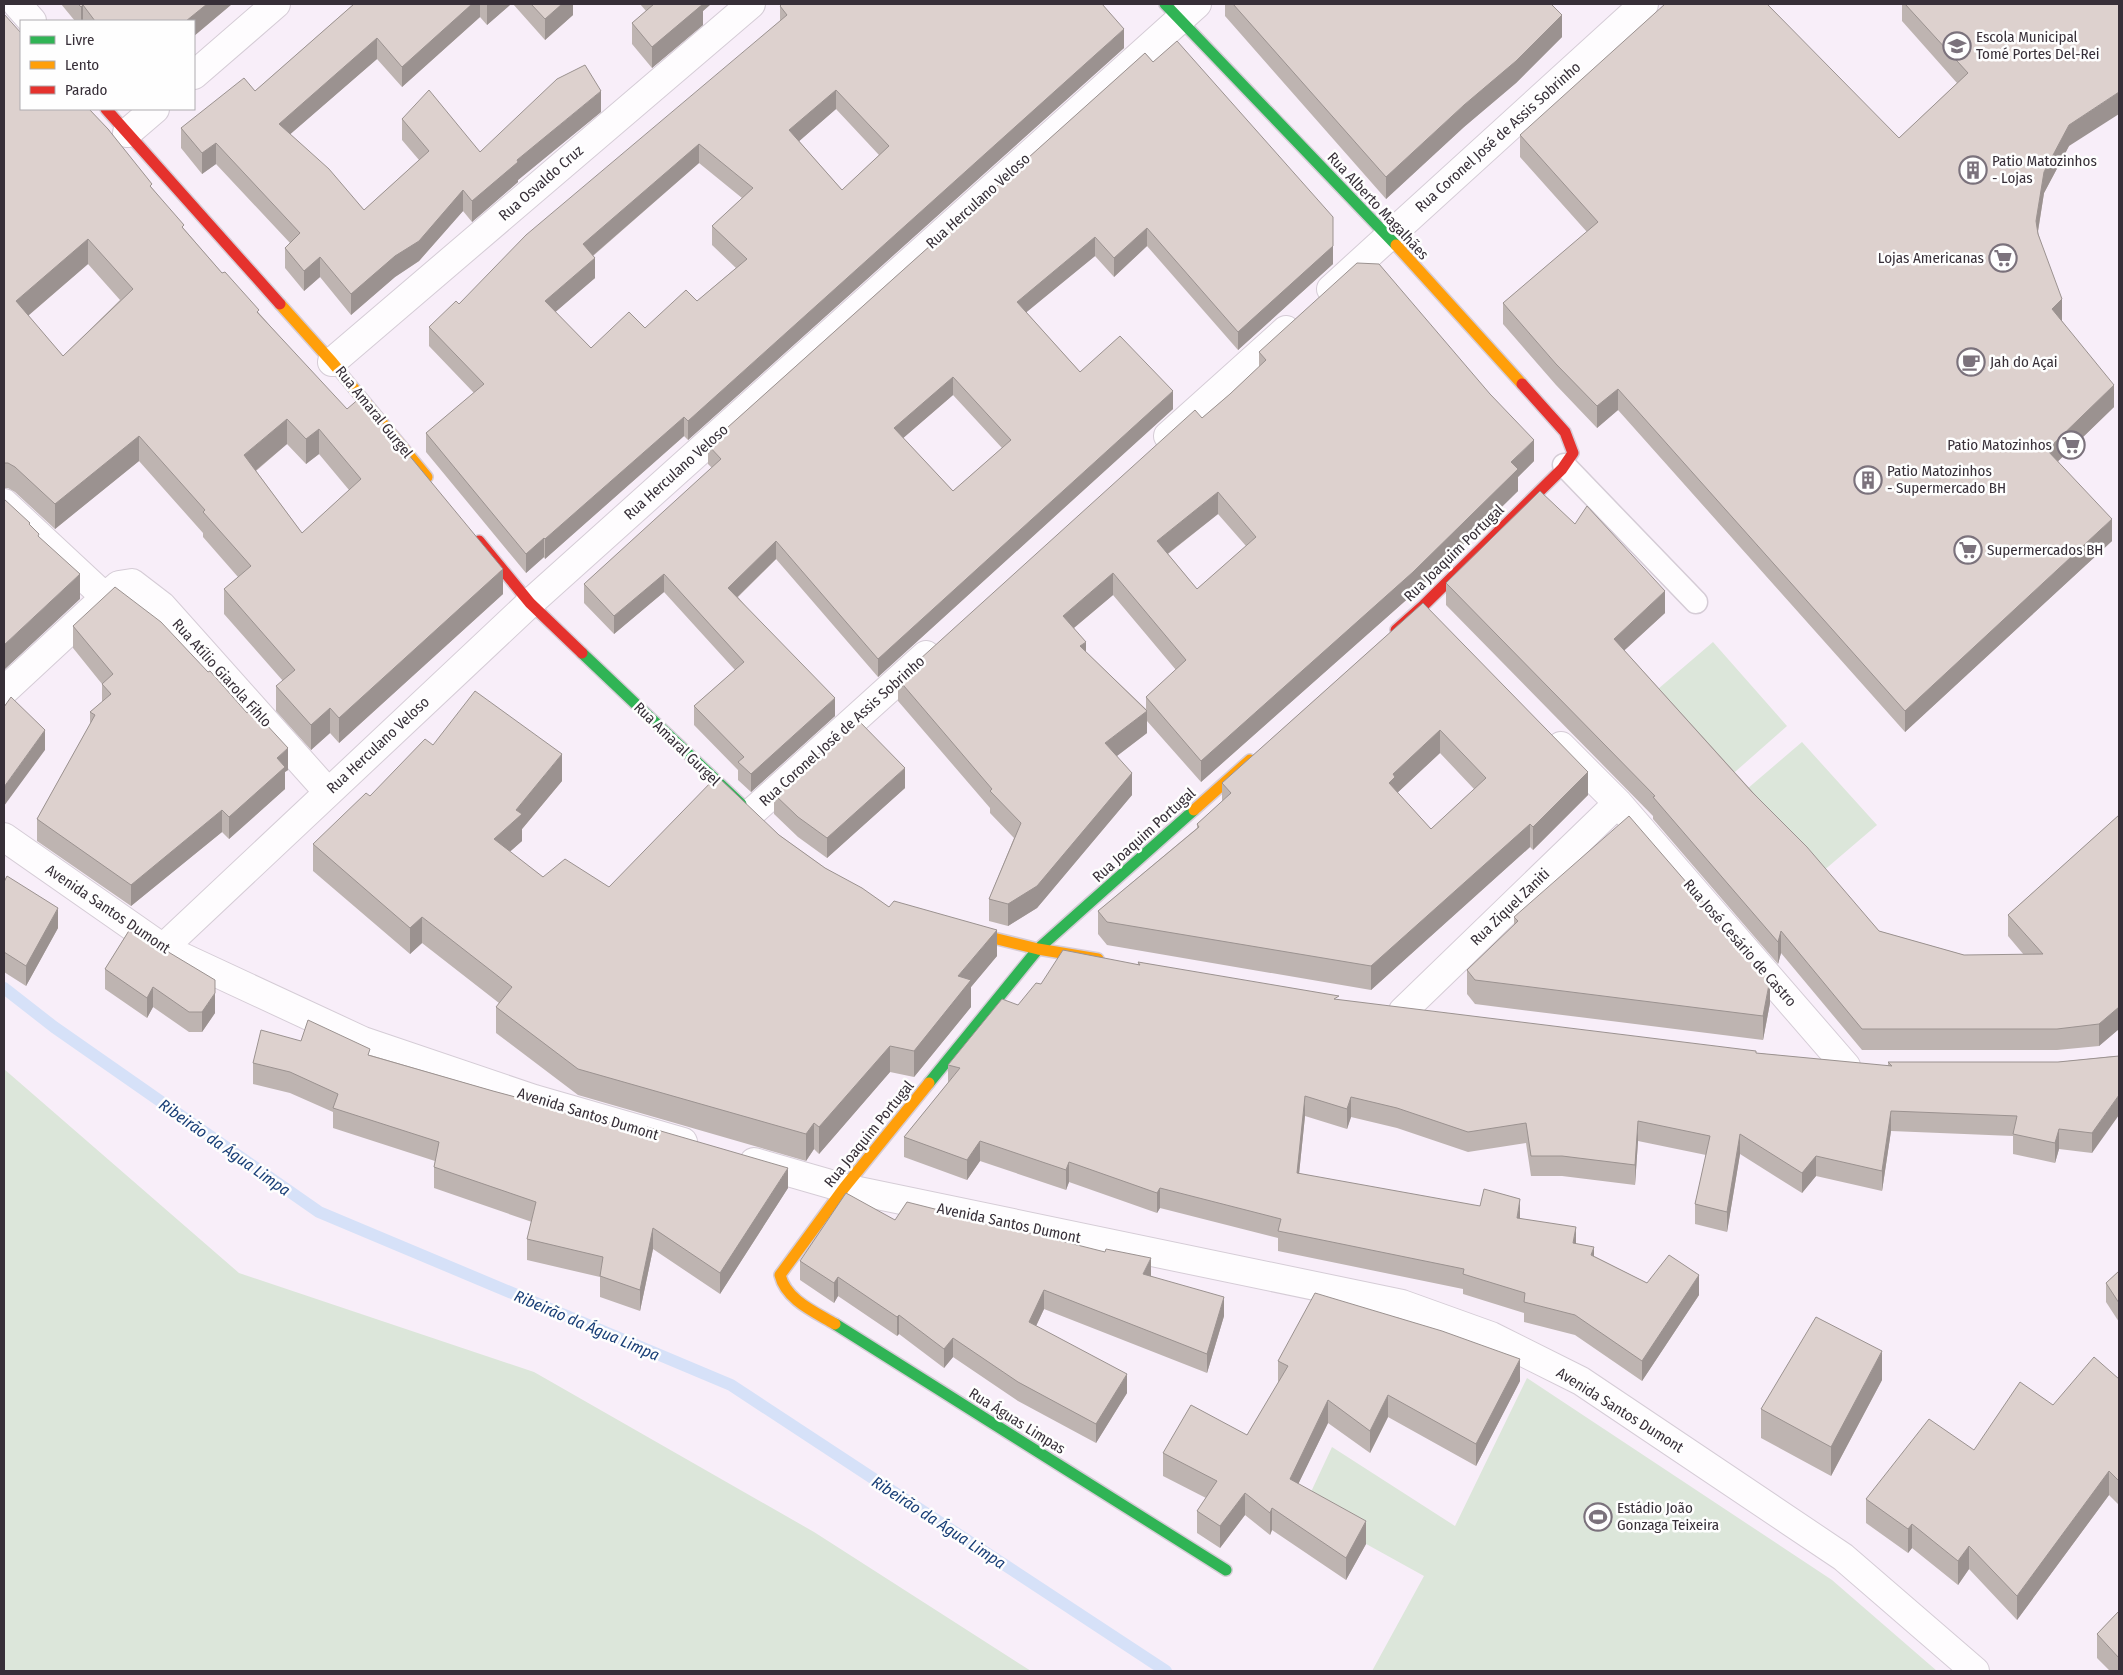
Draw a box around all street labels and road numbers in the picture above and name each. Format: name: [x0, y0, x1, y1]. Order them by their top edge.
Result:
street label: Rua Coronel José de Assis Sobrinho: [1412, 58, 1584, 216]
street label: Rua Osvaldo Cruz: [495, 141, 587, 225]
street label: Rua Alberto Magalhães: [1324, 149, 1432, 263]
street label: Rua Herculano Veloso: [922, 150, 1034, 252]
street label: Rua Amaral Gurgel: [332, 363, 417, 462]
street label: Rua Herculano Veloso: [620, 421, 732, 523]
street label: Rua Joaquim Portugal: [1400, 501, 1508, 605]
street label: Rua Atílio Giarola Fihlo: [169, 615, 275, 731]
street label: Rua Coronel José de Assis Sobrinho: [756, 652, 928, 810]
street label: Rua Herculano Veloso: [323, 693, 433, 797]
street label: Rua Amaral Gurgel: [630, 698, 724, 790]
street label: Rua Joaquim Portugal: [1089, 784, 1199, 886]
street label: Avenida Santos Dumont: [42, 861, 174, 957]
street label: Rua Ziquel Zaniti: [1467, 865, 1553, 949]
street label: Rua José Cesário de Castro: [1680, 876, 1800, 1010]
street label: Rua Joaquim Portugal: [820, 1077, 918, 1191]
street label: Avenida Santos Dumont: [515, 1084, 661, 1144]
street label: Avenida Santos Dumont: [935, 1199, 1083, 1247]
street label: Avenida Santos Dumont: [1553, 1364, 1687, 1456]
street label: Rua Águas Limpas: [966, 1384, 1068, 1458]

